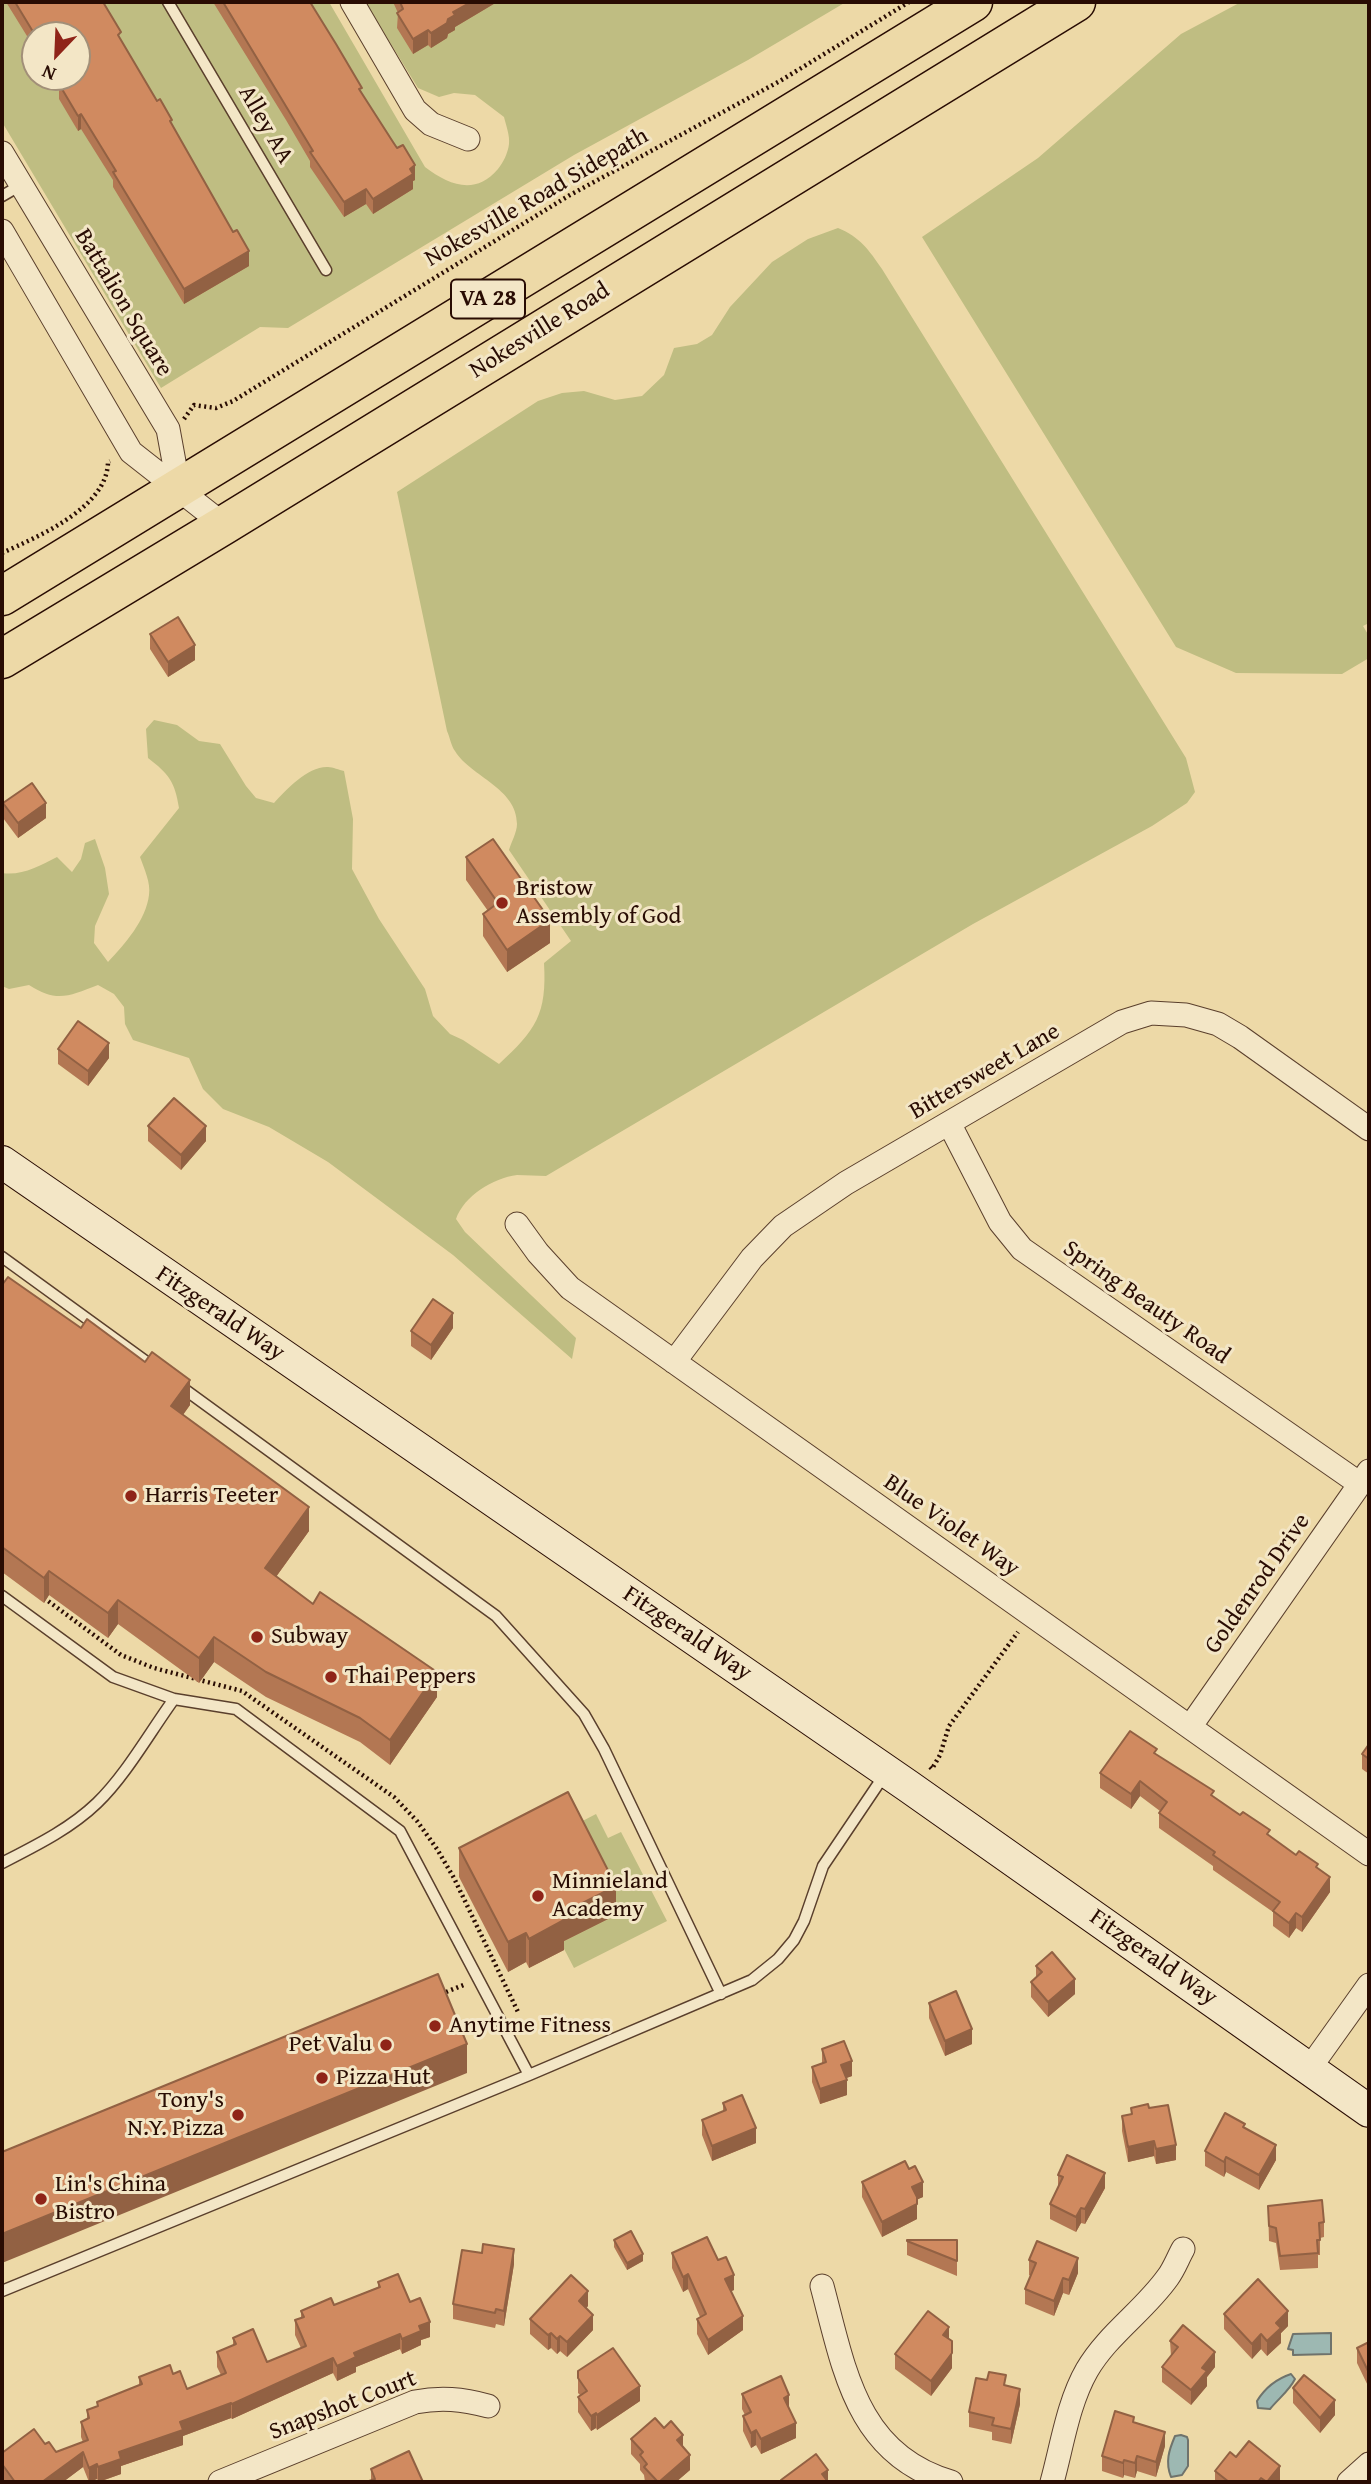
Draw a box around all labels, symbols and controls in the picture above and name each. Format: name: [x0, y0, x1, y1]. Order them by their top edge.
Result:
north arrow: [21, 21, 91, 91]
text: N: [37, 58, 60, 89]
street label: Alley AA: [231, 81, 299, 169]
street label: Nokesville Road Sidepath: [420, 122, 654, 274]
street label: Battalion Square: [68, 224, 178, 382]
street label: Nokesville Road: [465, 277, 615, 385]
road number: VA 28: [451, 280, 525, 318]
place label: Bristow Assembly of God: [516, 875, 681, 931]
marker: Bristow Assembly of God: [494, 895, 510, 911]
street label: Bittersweet Lane: [905, 1017, 1065, 1127]
street label: Spring Beauty Road: [1057, 1235, 1235, 1371]
street label: Fitzgerald Way: [150, 1260, 290, 1368]
street label: Blue Violet Way: [878, 1469, 1024, 1583]
place label: Harris Teeter: [145, 1482, 278, 1510]
marker: Harris Teeter: [123, 1488, 139, 1504]
street label: Goldenrod Drive: [1199, 1508, 1317, 1660]
street label: Fitzgerald Way: [617, 1580, 757, 1688]
place label: Subway: [271, 1623, 348, 1651]
marker: Subway: [249, 1629, 265, 1645]
place label: Thai Peppers: [345, 1663, 476, 1691]
marker: Thai Peppers: [323, 1669, 339, 1685]
place label: Minnieland Academy: [552, 1868, 668, 1924]
marker: Minnieland Academy: [530, 1888, 546, 1904]
street label: Fitzgerald Way: [1084, 1903, 1222, 2013]
place label: Anytime Fitness: [449, 2012, 611, 2040]
marker: Anytime Fitness: [427, 2018, 443, 2034]
place label: Pet Valu: [289, 2031, 372, 2059]
marker: Pet Valu: [378, 2037, 394, 2053]
place label: Pizza Hut: [336, 2064, 431, 2092]
marker: Pizza Hut: [314, 2070, 330, 2086]
place label: Tony's N.Y. Pizza: [127, 2087, 224, 2143]
marker: Tony's N.Y. Pizza: [230, 2107, 246, 2123]
place label: Lin's China Bistro: [55, 2171, 166, 2227]
marker: Lin's China Bistro: [33, 2191, 49, 2207]
street label: Snapshot Court: [265, 2365, 421, 2447]

